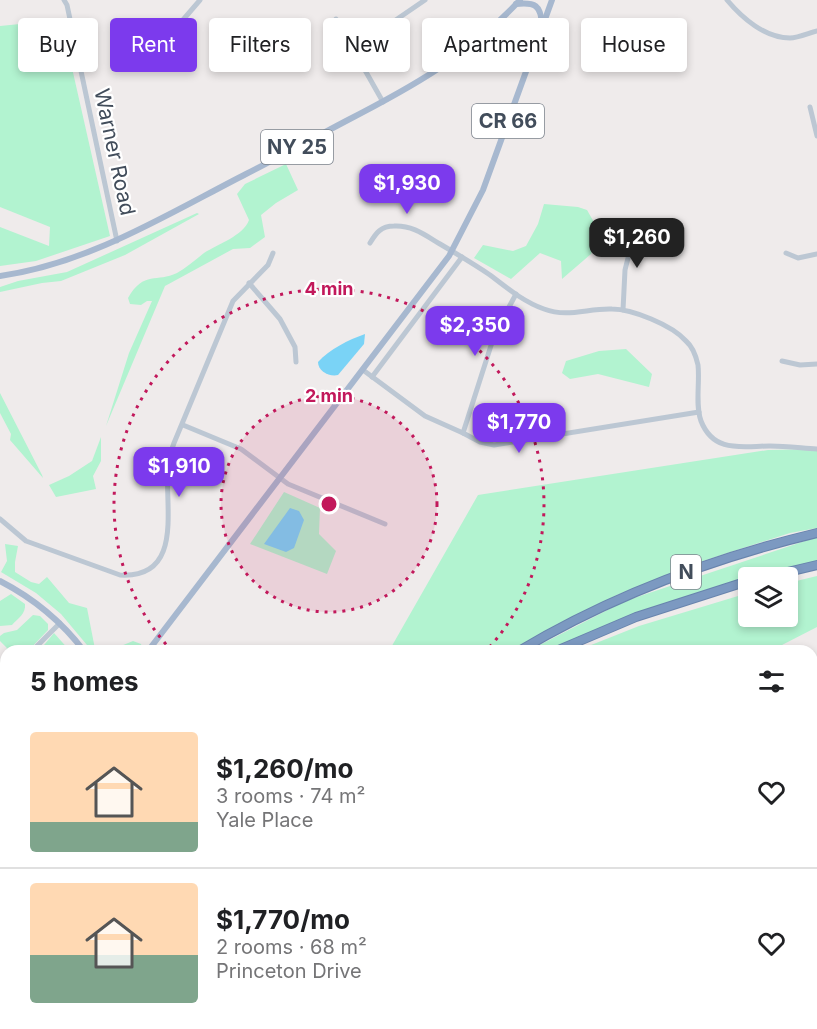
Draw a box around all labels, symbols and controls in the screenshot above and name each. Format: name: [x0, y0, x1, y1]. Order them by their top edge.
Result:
chip: Buy: [18, 18, 98, 72]
chip: Rent: [110, 18, 197, 72]
chip: Filters: [209, 18, 311, 72]
chip: New: [323, 18, 410, 72]
chip: Apartment: [422, 18, 569, 72]
chip: House: [581, 18, 687, 72]
street label: Warner Road: [89, 86, 141, 218]
road number: CR 66: [472, 104, 544, 138]
road number: NY 25: [261, 130, 333, 164]
pin: $1,930: [358, 164, 456, 215]
text: $1,930: [373, 171, 441, 195]
pin: $1,260: [588, 218, 686, 269]
text: $1,260: [603, 225, 671, 249]
text: 4 min: [305, 278, 353, 299]
pin: $2,350: [426, 306, 524, 357]
text: $2,350: [439, 313, 511, 337]
text: 2 min: [305, 385, 353, 406]
pin: $1,770: [470, 403, 568, 454]
text: $1,770: [487, 410, 551, 434]
pin: $1,910: [130, 447, 228, 498]
text: $1,910: [147, 454, 211, 478]
centre of rings: [319, 494, 339, 514]
road number: N: [671, 555, 701, 589]
map controls: [738, 567, 798, 627]
button: layers: [738, 567, 798, 627]
icon: filters: [755, 665, 788, 698]
text: 5 homes: [30, 666, 139, 697]
text: $1,260/mo: [216, 753, 353, 784]
icon: home: [78, 756, 150, 828]
icon: heart: [755, 776, 788, 809]
text: 3 rooms · 74 m²: [216, 784, 365, 808]
text: Yale Place: [216, 808, 313, 832]
text: $1,770/mo: [216, 904, 350, 935]
icon: home: [78, 907, 150, 979]
icon: heart: [755, 927, 788, 960]
text: 2 rooms · 68 m²: [216, 935, 367, 959]
text: Princeton Drive: [216, 959, 362, 983]

